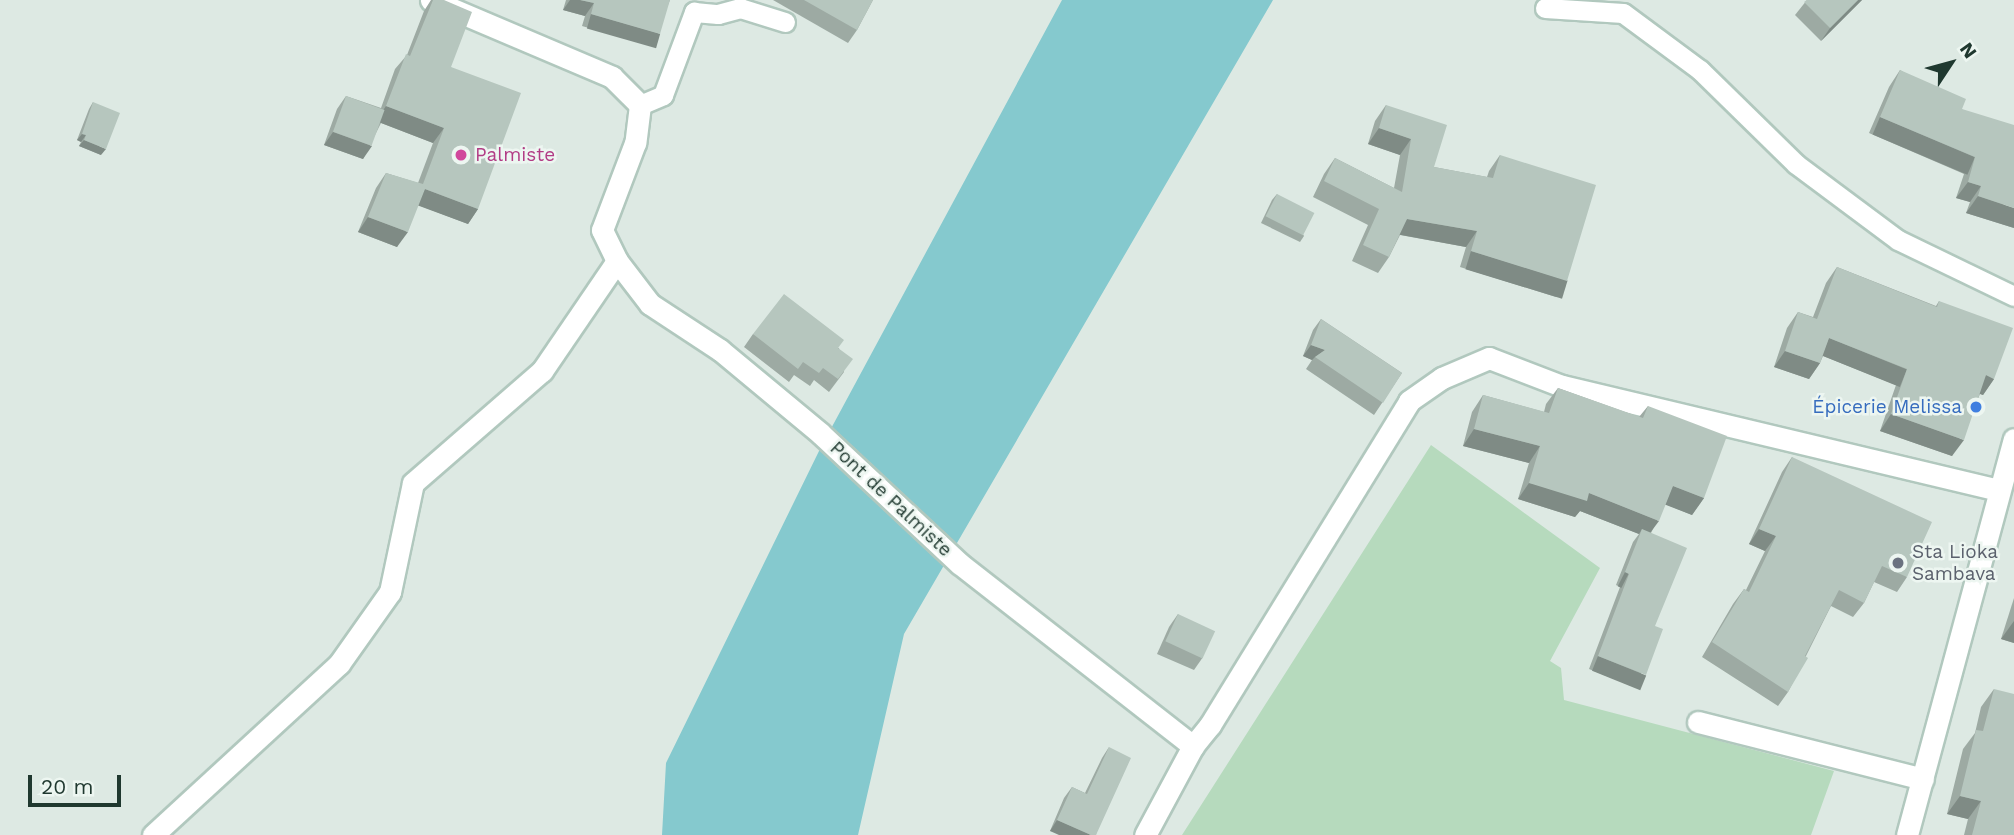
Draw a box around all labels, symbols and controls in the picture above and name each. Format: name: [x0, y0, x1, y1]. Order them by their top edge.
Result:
north arrow: [1916, 28, 1986, 98]
text: N: [1955, 38, 1982, 63]
place label: Palmiste: [475, 144, 555, 166]
marker: Palmiste: [453, 147, 469, 163]
place label: Épicerie Melissa: [1812, 396, 1962, 418]
marker: Épicerie Melissa: [1968, 399, 1984, 415]
street label: Pont de Palmiste: [825, 437, 957, 561]
place label: Sta Lioka Sambava: [1912, 541, 1999, 585]
marker: Sta Lioka Sambava: [1890, 555, 1906, 571]
scale bar: [32, 762, 124, 806]
text: 20 m: [41, 774, 93, 799]

